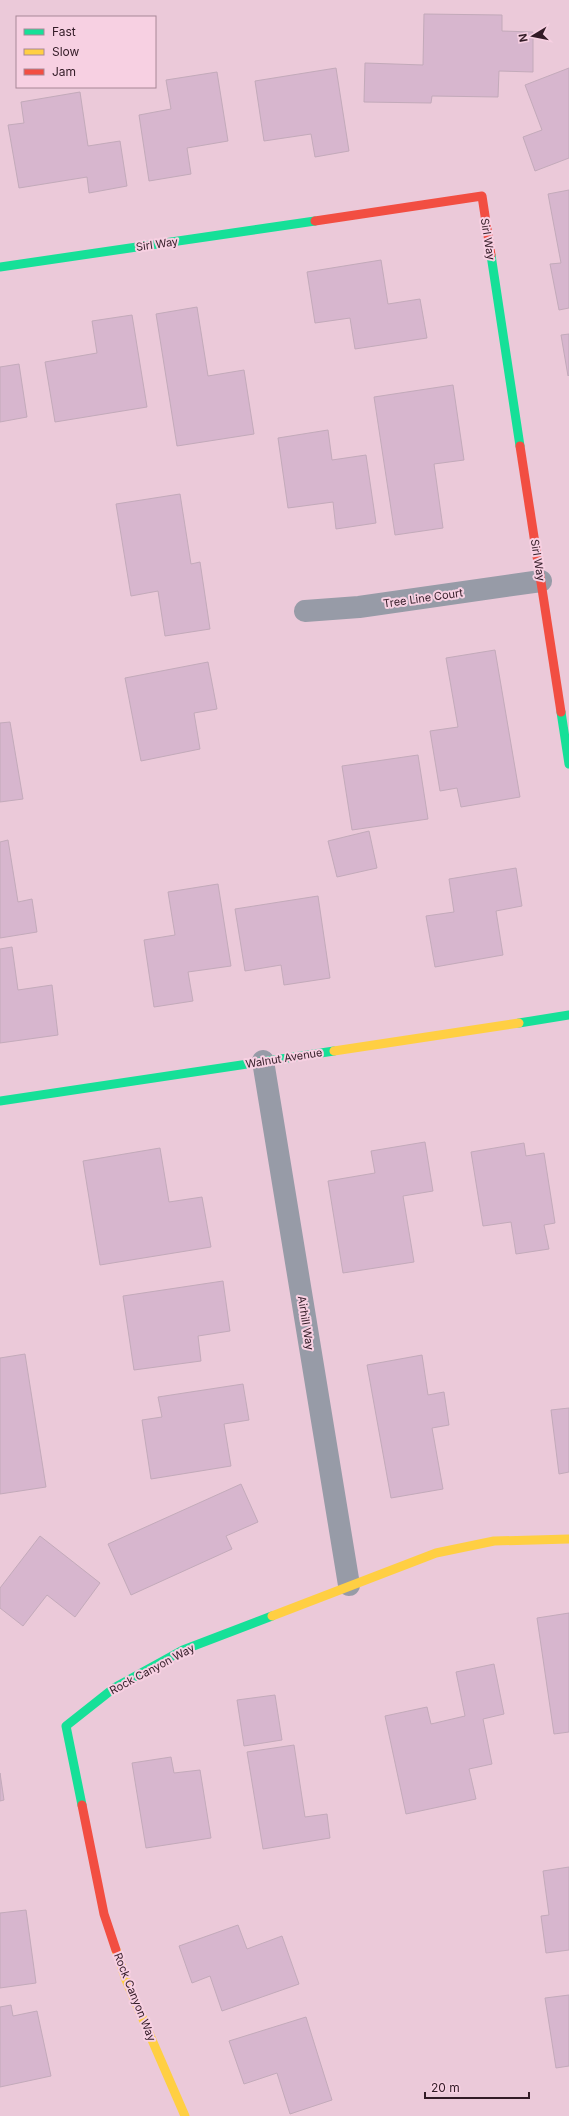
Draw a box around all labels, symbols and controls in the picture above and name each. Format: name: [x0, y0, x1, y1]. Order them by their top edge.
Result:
legend: [16, 16, 156, 88]
north arrow: [513, 16, 553, 56]
text: Fast: [52, 24, 76, 39]
text: N: [516, 32, 531, 43]
text: Slow: [52, 44, 80, 59]
text: Jam: [52, 64, 76, 79]
street label: Sirl Way: [478, 217, 498, 261]
street label: Sirl Way: [135, 234, 179, 254]
street label: Sirl Way: [528, 538, 548, 582]
street label: Tree Line Court: [382, 585, 464, 611]
street label: Walnut Avenue: [245, 1045, 323, 1071]
street label: Airhill Way: [295, 1295, 317, 1351]
street label: Rock Canyon Way: [107, 1641, 197, 1697]
street label: Rock Canyon Way: [111, 1951, 159, 2043]
scale bar: [425, 2074, 529, 2100]
text: 20 m: [431, 2080, 460, 2095]

